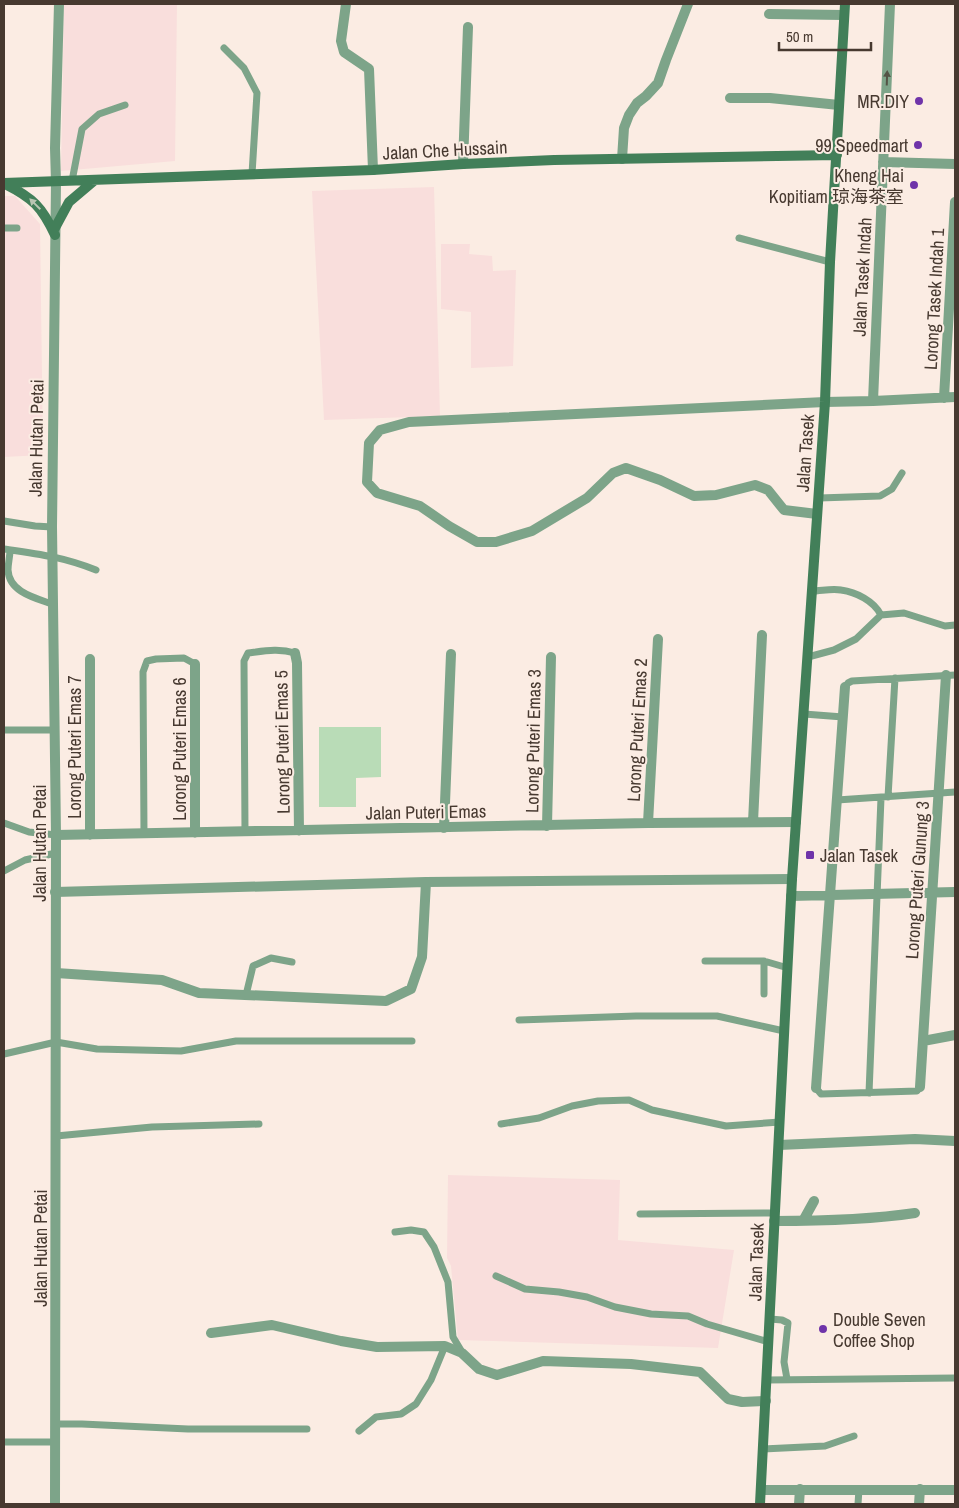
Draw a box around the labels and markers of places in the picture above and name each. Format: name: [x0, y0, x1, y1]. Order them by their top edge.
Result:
place label: MR.DIY: [857, 89, 909, 114]
marker: MR.DIY: [913, 95, 925, 107]
place label: 99 Speedmart: [815, 133, 908, 158]
marker: 99 Speedmart: [912, 139, 924, 151]
place label: Kheng Hai Kopitiam 琼海茶室: [769, 163, 904, 209]
marker: Kheng Hai Kopitiam 琼海茶室: [908, 179, 920, 191]
place label: Jalan Tasek: [820, 843, 899, 868]
marker: Jalan Tasek: [804, 849, 816, 861]
place label: Double Seven Coffee Shop: [833, 1307, 926, 1353]
marker: Double Seven Coffee Shop: [817, 1323, 829, 1335]

